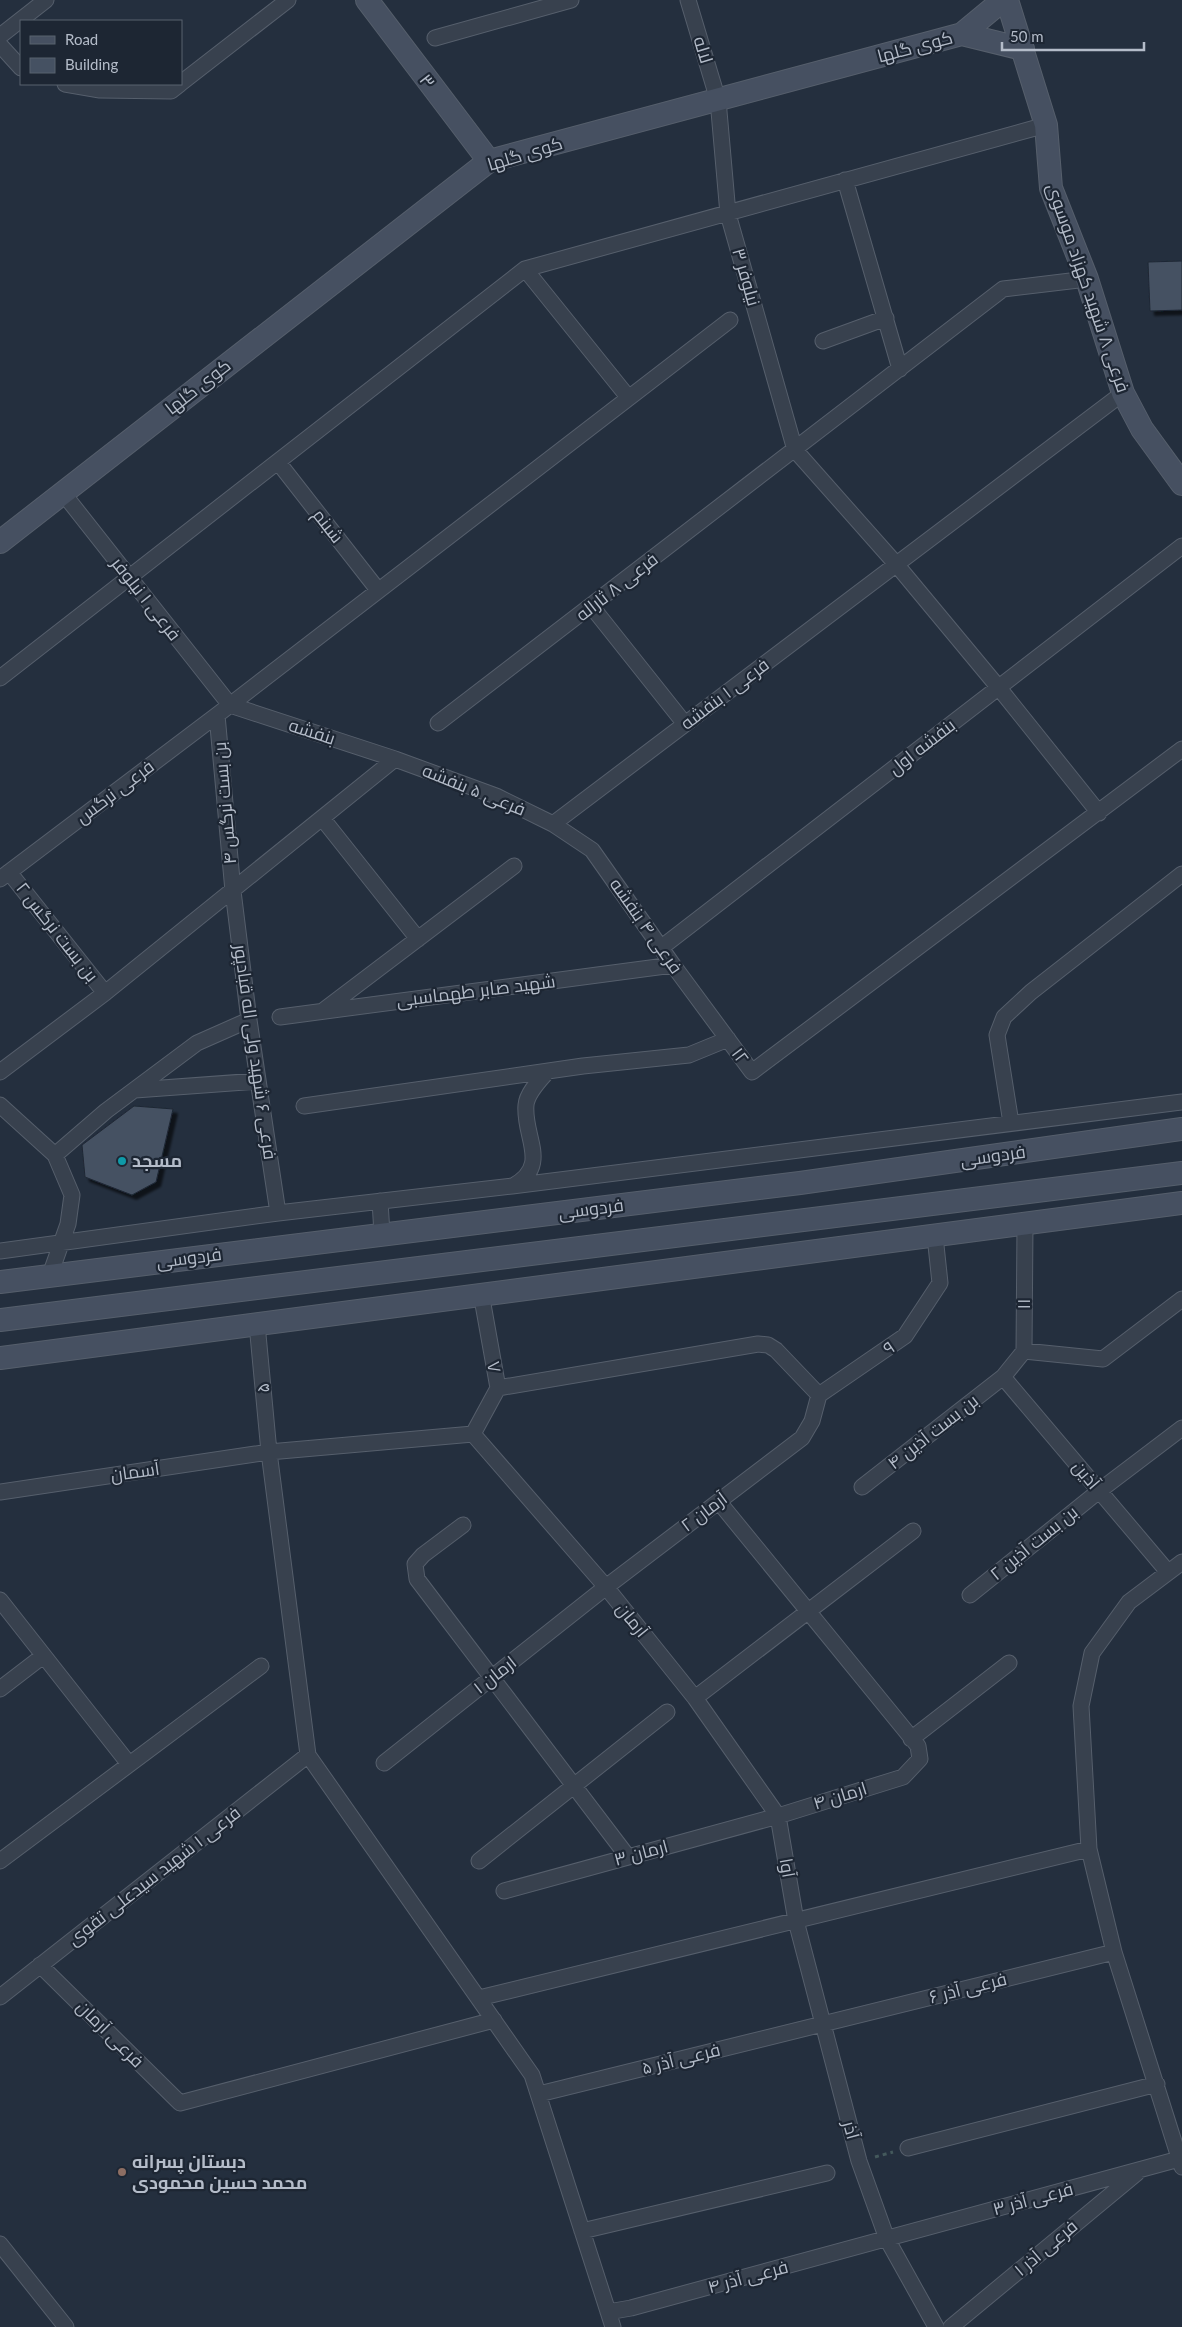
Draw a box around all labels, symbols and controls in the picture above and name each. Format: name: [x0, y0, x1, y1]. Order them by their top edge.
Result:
legend: [20, 20, 182, 85]
scale bar: [1002, 20, 1144, 52]
street label: کوی گلها: [875, 25, 955, 68]
text: 50 m: [1010, 27, 1044, 45]
text: Road: [65, 30, 98, 48]
street label: لاله: [689, 34, 718, 66]
text: Building: [65, 55, 118, 73]
street label: ۳: [415, 69, 440, 92]
street label: کوی گلها: [485, 131, 565, 176]
street label: فرعی ۸ شهید کهزاد موسوی: [1042, 180, 1135, 395]
street label: نیلوفر ۳: [727, 245, 766, 308]
street label: کوی گلها: [160, 354, 235, 419]
street label: شبنم: [307, 504, 349, 548]
street label: فرعی ۸ ثاراله: [571, 547, 663, 626]
street label: فرعی ۱ نیلوفر: [106, 551, 186, 645]
street label: فرعی ۱ بنفشه: [676, 653, 774, 734]
street label: بنفشه: [286, 713, 338, 749]
street label: بنفشه اول: [884, 713, 960, 780]
street label: بن بست نرگس ۴: [208, 741, 241, 865]
street label: فرعی نرگس: [71, 755, 158, 829]
street label: فرعی ۵ بنفشه: [419, 758, 529, 821]
street label: فرعی ۴ بنفشه: [605, 873, 688, 978]
street label: بن بست نرگس ۲: [11, 877, 104, 986]
street label: فرعی ۶ شهید ولی اله قبادپور: [228, 942, 282, 1161]
street label: شهید صابر طهماسبی: [395, 969, 557, 1012]
street label: ۱۲: [727, 1043, 754, 1068]
street label: فردوسی: [959, 1140, 1027, 1171]
place label: مسجد: [132, 1149, 182, 1171]
marker: مسجد: [116, 1155, 128, 1167]
street label: فردوسی: [557, 1193, 625, 1224]
street label: فردوسی: [155, 1242, 223, 1273]
street label: ۱۱: [1012, 1298, 1034, 1310]
street label: ۹: [878, 1335, 898, 1359]
street label: ۷: [483, 1359, 507, 1374]
street label: ۵: [251, 1382, 273, 1394]
street label: بن بست آذین ۴: [883, 1389, 983, 1474]
street label: آذین: [1068, 1455, 1105, 1494]
street label: آسمان: [109, 1457, 161, 1486]
street label: آرمان ۲: [676, 1487, 732, 1537]
street label: بن بست آذین ۲: [985, 1500, 1082, 1585]
street label: آرمان: [611, 1598, 654, 1642]
street label: ارمان ۱: [468, 1651, 521, 1699]
street label: ارمان ۴: [810, 1776, 870, 1815]
street label: فرعی ۱ شهید سیدعلی تقوی: [63, 1801, 245, 1950]
street label: ارمان ۳: [611, 1834, 671, 1871]
street label: آوا: [774, 1856, 801, 1880]
street label: فرعی آذر ۶: [927, 1967, 1009, 2008]
street label: فرعی آرمان: [72, 1995, 149, 2072]
street label: فرعی آذر ۵: [639, 2038, 723, 2079]
street label: آذر: [838, 2117, 865, 2142]
place label: دبستان پسرانه محمد حسین محمودی: [132, 2150, 307, 2194]
marker: دبستان پسرانه محمد حسین محمودی: [116, 2166, 128, 2178]
street label: فرعی آذر ۳: [990, 2177, 1076, 2220]
street label: فرعی آذر ۱: [1009, 2214, 1082, 2281]
street label: فرعی آذر ۴: [705, 2255, 791, 2298]

